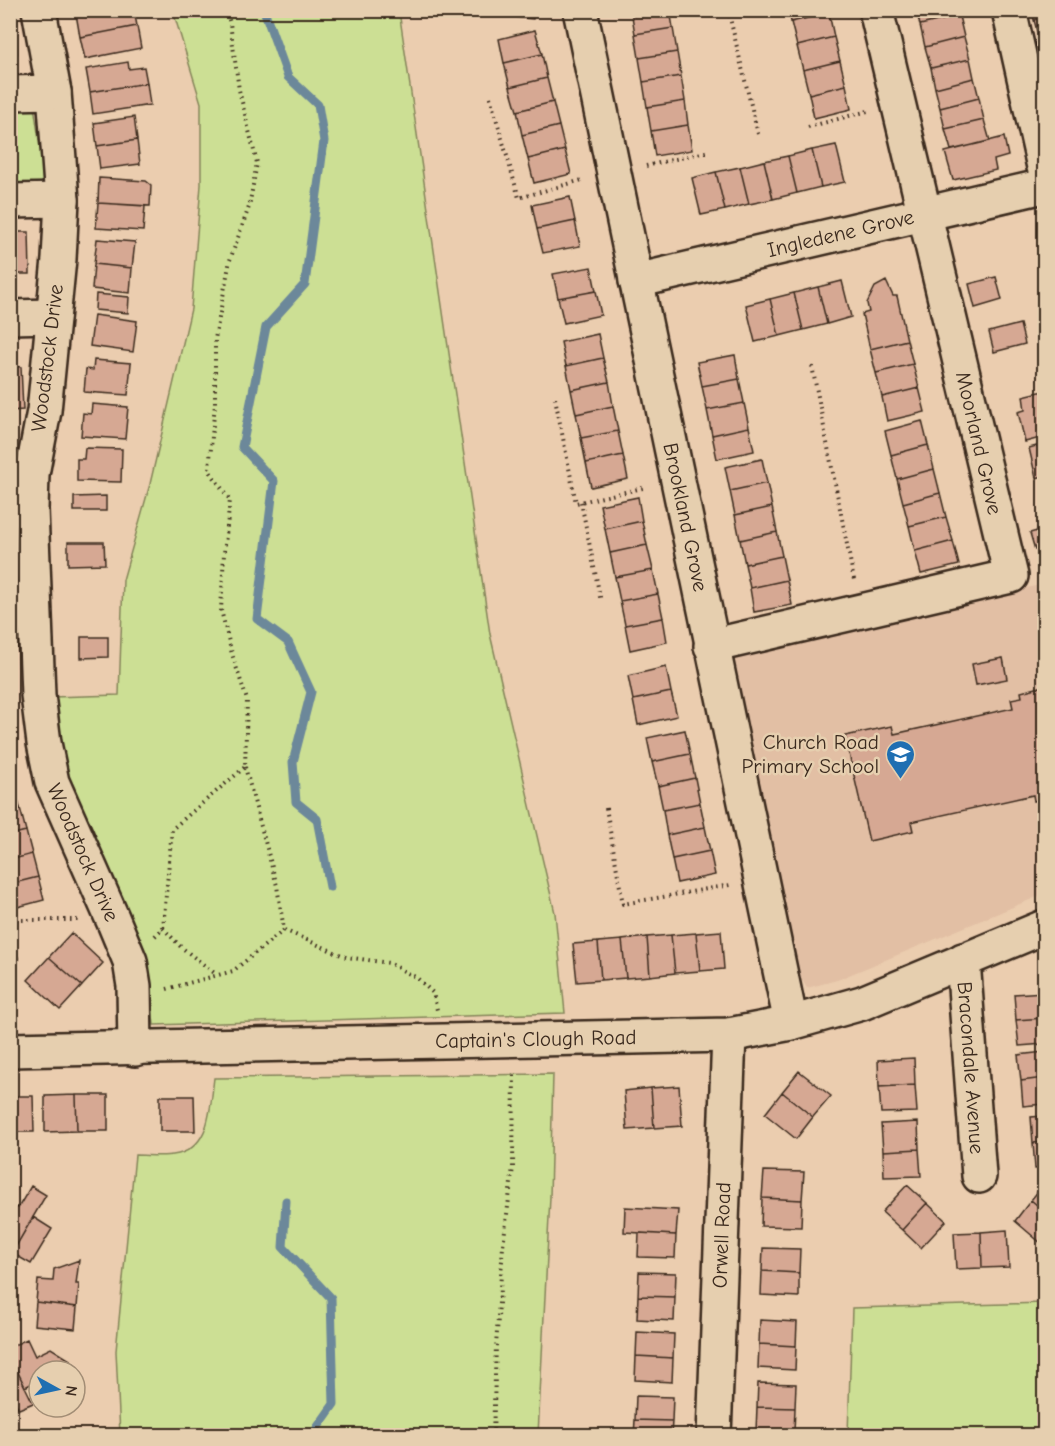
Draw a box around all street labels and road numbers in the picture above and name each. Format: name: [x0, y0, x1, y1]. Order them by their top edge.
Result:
street label: Ingledene Grove: [765, 205, 916, 262]
street label: Woodstock Drive: [26, 283, 68, 433]
street label: Moorland Grove: [951, 369, 1007, 517]
street label: Brookland Grove: [658, 441, 713, 594]
street label: Woodstock Drive: [42, 780, 124, 925]
street label: Bracondale Avenue: [953, 981, 989, 1155]
street label: Captain's Clough Road: [435, 1025, 637, 1053]
street label: Orwell Road: [708, 1182, 735, 1289]

